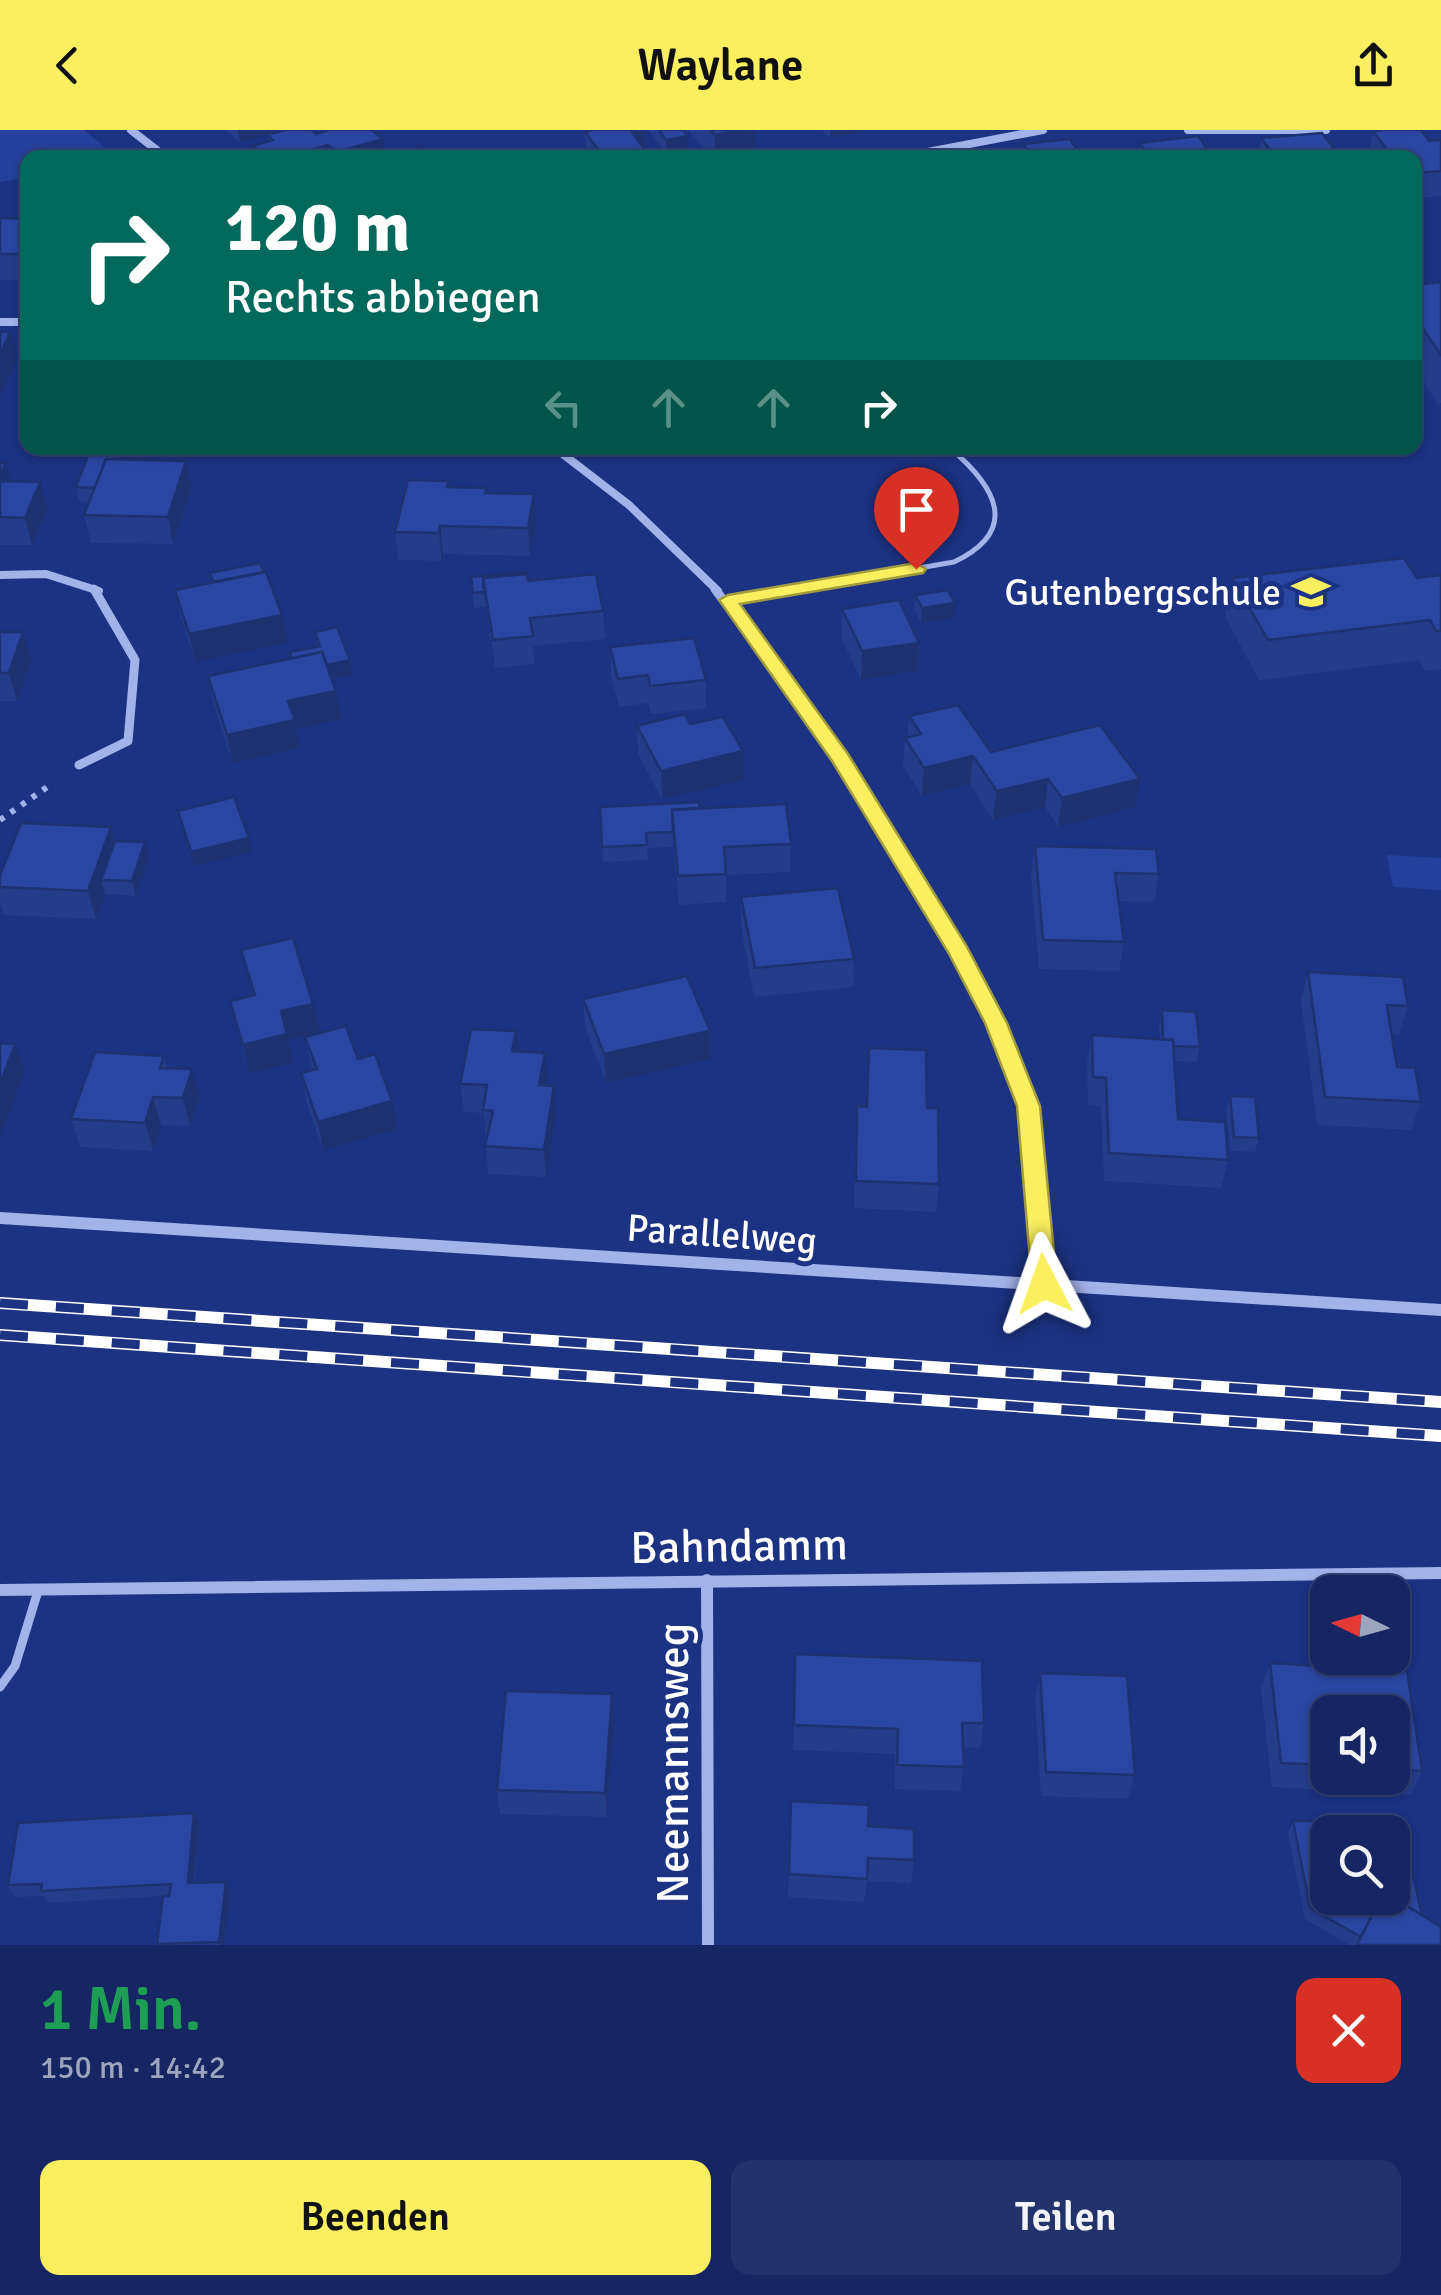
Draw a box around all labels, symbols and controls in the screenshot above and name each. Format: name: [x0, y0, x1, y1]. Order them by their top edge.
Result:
icon: back: [40, 38, 95, 93]
text: Waylane: [638, 38, 803, 93]
icon: share: [1346, 38, 1401, 93]
text: 120 m: [225, 184, 410, 270]
icon: right: [60, 190, 190, 320]
text: Rechts abbiegen: [225, 270, 541, 325]
icon: left: [536, 380, 591, 435]
icon: ahead: [641, 380, 696, 435]
icon: ahead: [746, 380, 801, 435]
icon: right: [851, 380, 906, 435]
pin: [874, 467, 959, 570]
icon: arrive: [889, 482, 944, 537]
place label: Gutenbergschule: [1005, 569, 1281, 616]
school or university icon: Gutenbergschule: [1290, 571, 1332, 613]
street label: Parallelweg: [625, 1204, 819, 1265]
position arrow: [992, 1232, 1096, 1336]
street label: Bahndamm: [630, 1517, 848, 1576]
north arrow: [1310, 1575, 1410, 1675]
map controls: [1310, 1575, 1410, 1915]
street label: Neemannsweg: [646, 1622, 701, 1904]
button: sound: [1310, 1695, 1410, 1795]
button: search: [1310, 1815, 1410, 1915]
text: 1 Min.: [40, 1973, 201, 2047]
button: close: [1296, 1978, 1401, 2083]
text: 150 m · 14:42: [40, 2048, 226, 2087]
button: Beenden: [40, 2160, 711, 2275]
button: Teilen: [731, 2160, 1401, 2275]

